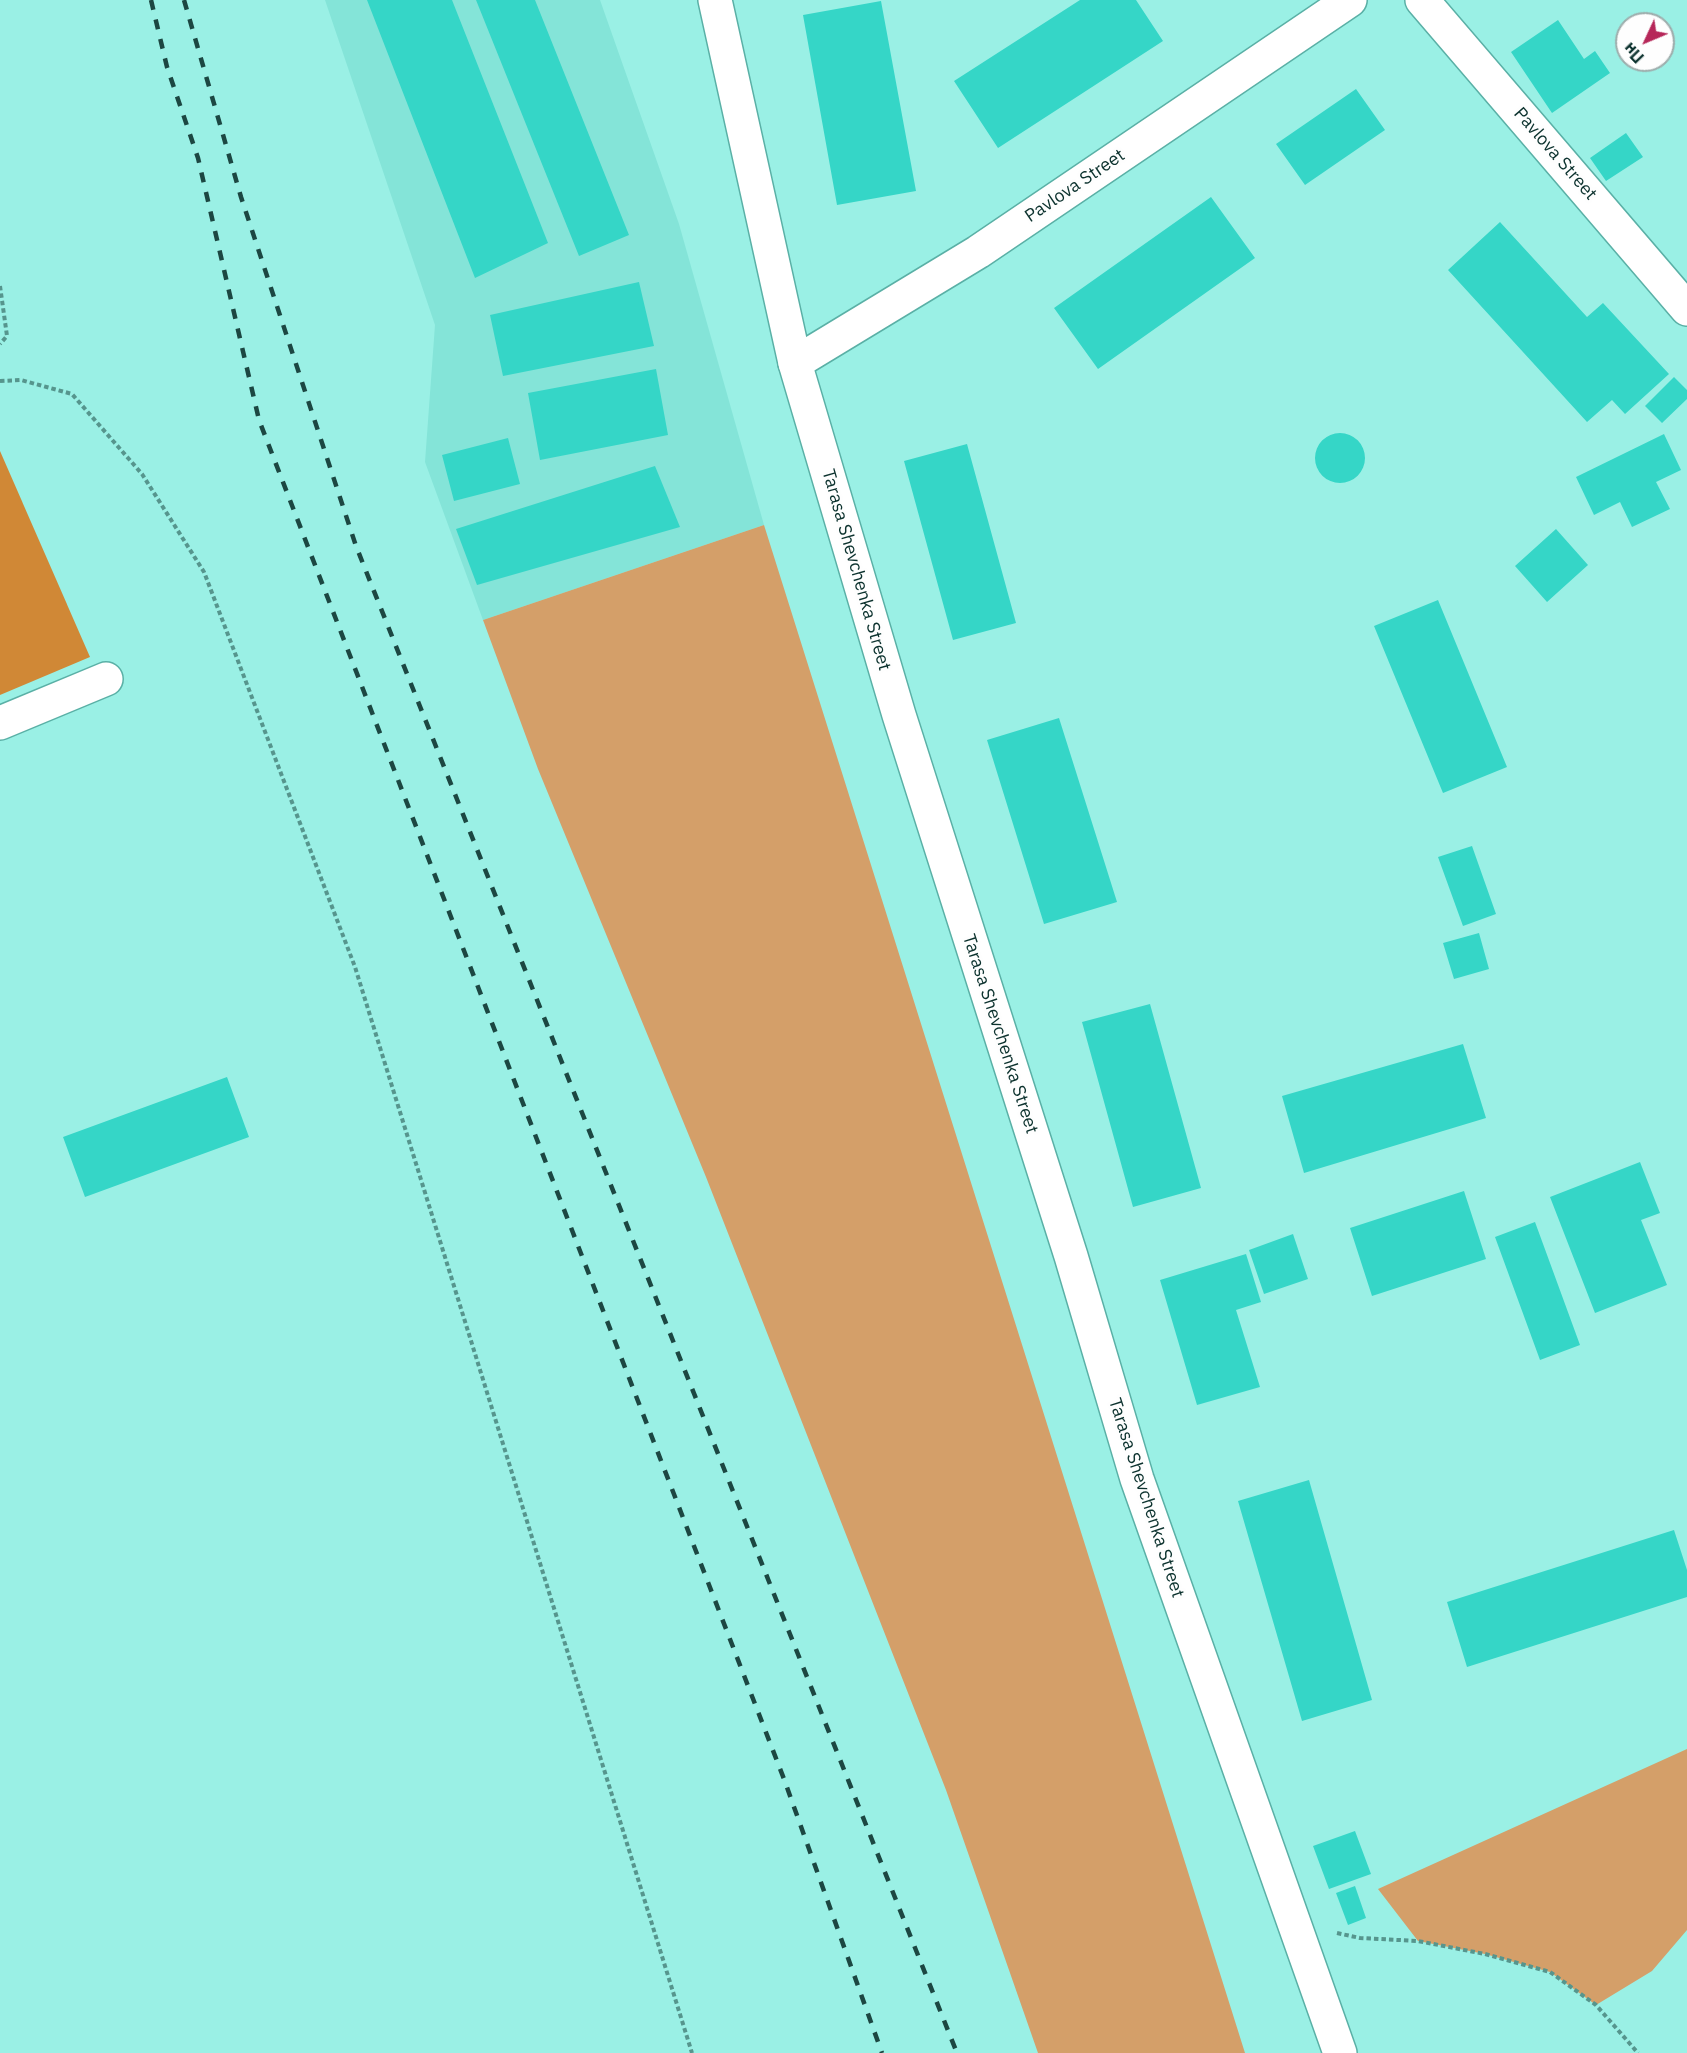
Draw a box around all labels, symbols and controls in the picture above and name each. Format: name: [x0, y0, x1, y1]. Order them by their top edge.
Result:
north arrow: [1615, 12, 1675, 72]
text: Пн: [1619, 39, 1648, 68]
street label: Pavlova Street: [1509, 103, 1601, 205]
street label: Pavlova Street: [1021, 145, 1129, 227]
street label: Tarasa Shevchenka Street: [817, 467, 895, 673]
street label: Tarasa Shevchenka Street: [958, 931, 1042, 1137]
street label: Tarasa Shevchenka Street: [1104, 1395, 1188, 1601]

